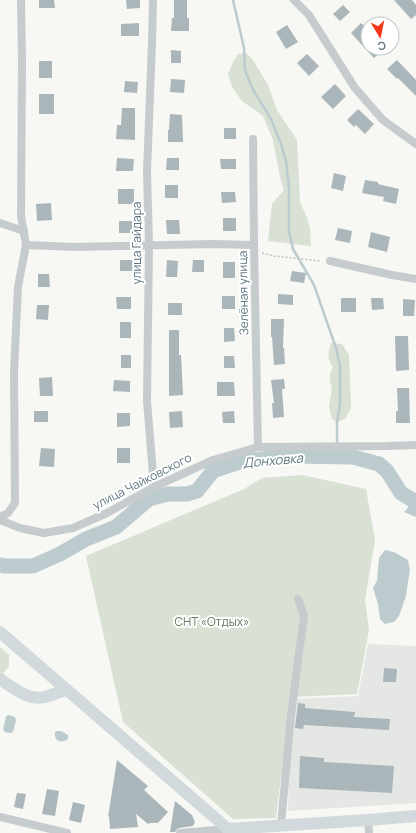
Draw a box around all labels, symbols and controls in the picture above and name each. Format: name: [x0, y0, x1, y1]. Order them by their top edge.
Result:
north arrow: [360, 16, 400, 56]
text: С: [377, 38, 387, 54]
street label: улица Гайдара: [128, 202, 145, 284]
street label: Зелёная улица: [234, 250, 252, 336]
water label: Донховка: [242, 448, 304, 472]
street label: улица Чайковского: [90, 449, 194, 513]
park label: СНТ «Отдых»: [174, 613, 250, 630]

